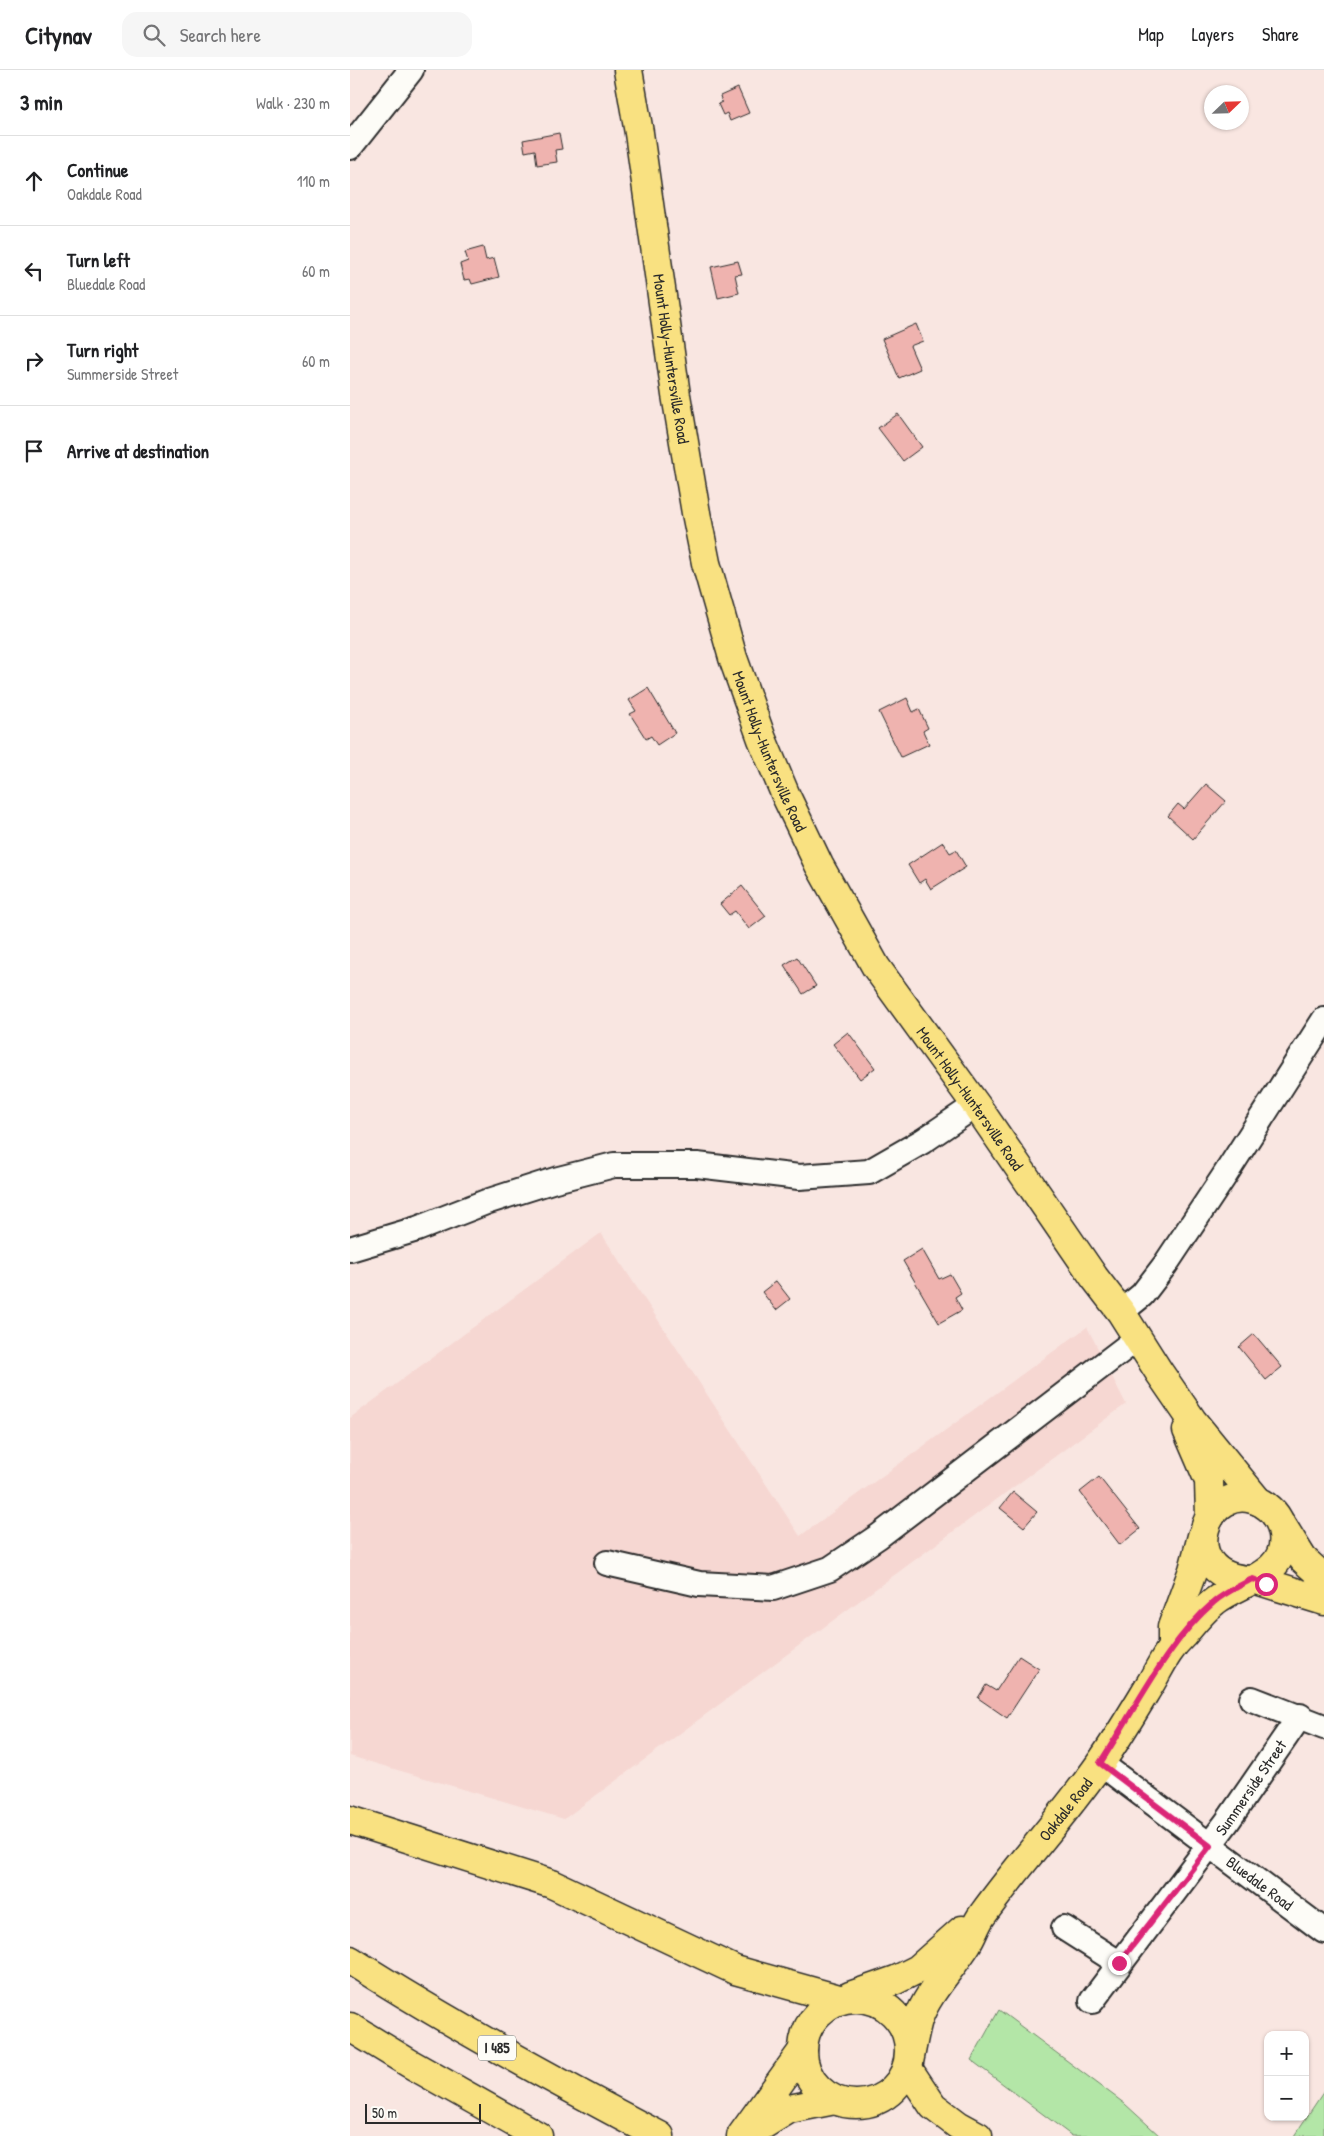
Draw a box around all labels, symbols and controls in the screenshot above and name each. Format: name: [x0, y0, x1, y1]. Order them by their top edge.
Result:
search box: [122, 12, 472, 57]
text: Citynav: [25, 19, 92, 51]
icon: search: [140, 21, 168, 49]
text: Search here: [180, 22, 261, 48]
text: Map: [1138, 22, 1164, 47]
text: Layers: [1192, 22, 1234, 47]
text: Share: [1262, 22, 1299, 47]
north arrow: [1204, 85, 1249, 130]
text: 3 min: [20, 88, 63, 117]
text: Walk · 230 m: [256, 92, 330, 114]
text: Continue: [67, 157, 128, 183]
icon: ahead: [20, 167, 48, 195]
text: 110 m: [297, 170, 330, 192]
text: Oakdale Road: [67, 183, 142, 205]
text: Turn left: [67, 247, 130, 273]
icon: left: [20, 257, 48, 285]
text: 60 m: [302, 260, 330, 282]
street label: Mount Holly-Huntersville Road: [648, 272, 695, 445]
text: Bluedale Road: [67, 273, 145, 295]
text: Turn right: [67, 337, 138, 363]
icon: right: [20, 347, 48, 375]
text: 60 m: [302, 350, 330, 372]
text: Summerside Street: [67, 363, 178, 385]
icon: arrive: [20, 437, 48, 465]
text: Arrive at destination: [67, 438, 209, 464]
street label: Mount Holly-Huntersville Road: [727, 668, 812, 835]
street label: Mount Holly-Huntersville Road: [912, 1022, 1029, 1175]
route start: [1255, 1573, 1278, 1596]
street label: Summerside Street: [1210, 1735, 1292, 1840]
street label: Oakdale Road: [1034, 1773, 1097, 1846]
street label: Bluedale Road: [1222, 1851, 1298, 1915]
route end: [1108, 1952, 1131, 1975]
map controls: [1264, 2031, 1309, 2121]
button: +: [1264, 2031, 1309, 2076]
road number: I 485: [478, 2036, 516, 2060]
button: −: [1264, 2076, 1309, 2121]
scale bar: [365, 2101, 481, 2124]
text: 50 m: [372, 2103, 397, 2122]

